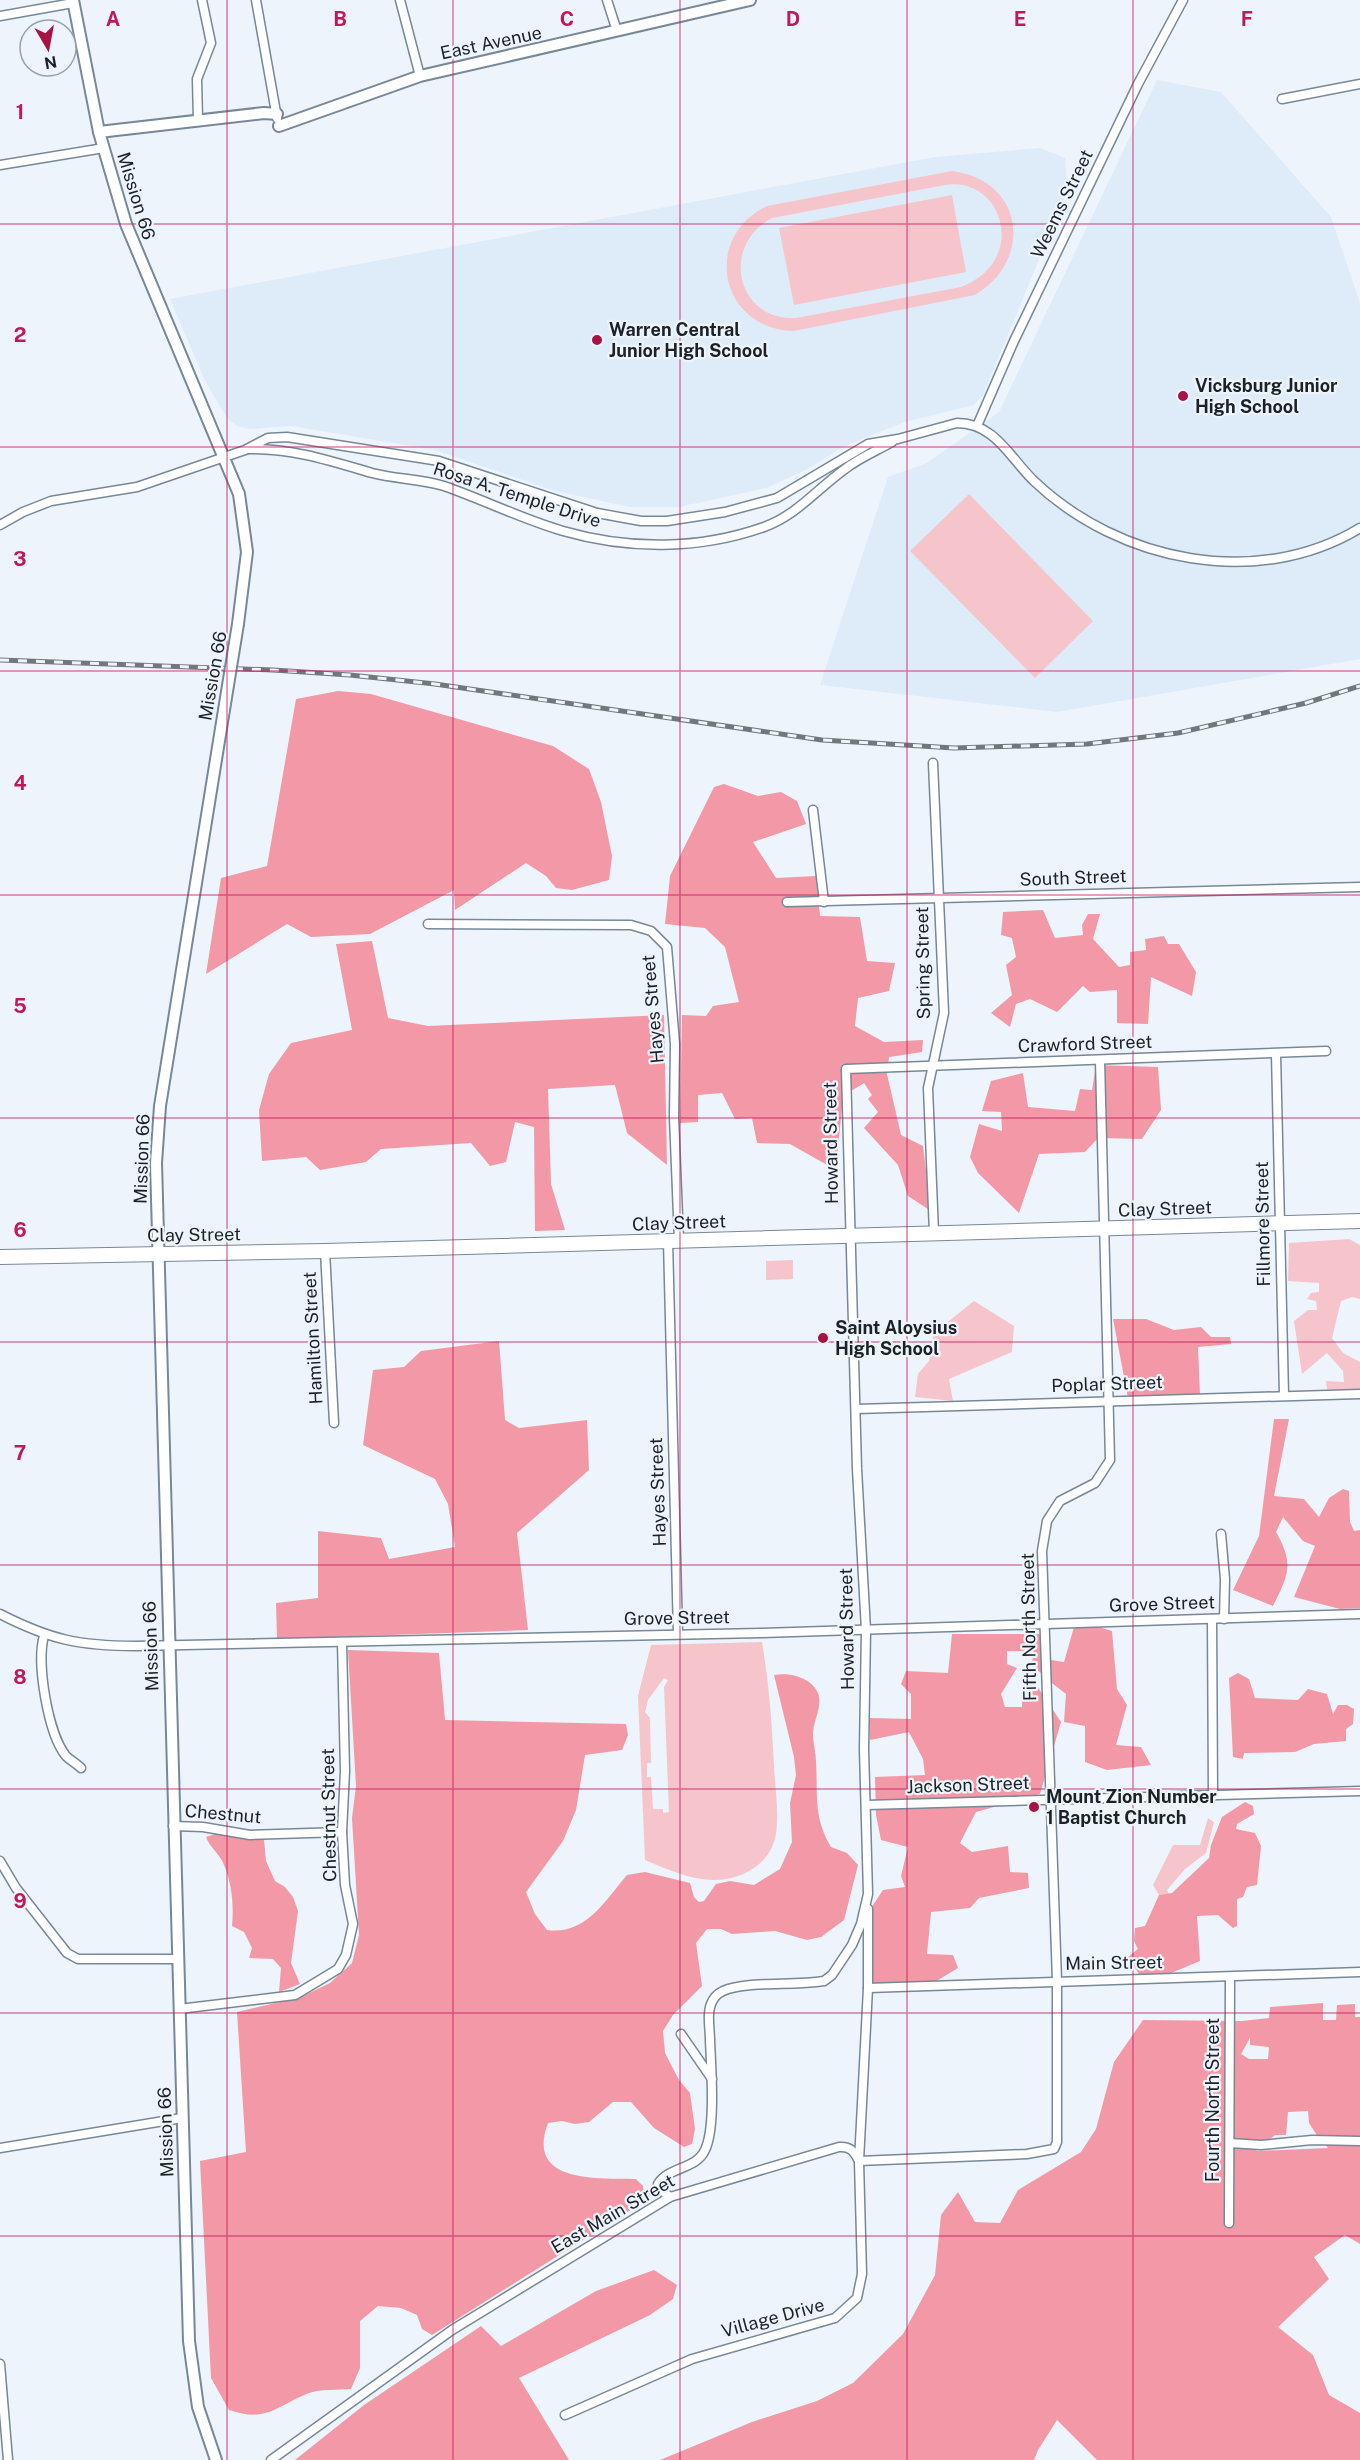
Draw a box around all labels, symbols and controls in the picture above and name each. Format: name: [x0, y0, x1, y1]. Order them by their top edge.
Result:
text: A: [106, 7, 120, 31]
text: B: [333, 7, 347, 31]
text: C: [560, 7, 574, 31]
text: D: [786, 7, 800, 31]
text: E: [1014, 7, 1026, 31]
text: F: [1241, 7, 1253, 31]
north arrow: [18, 18, 78, 78]
street label: East Avenue: [438, 22, 543, 63]
text: N: [43, 52, 58, 73]
text: 1: [16, 100, 24, 124]
street label: Weems Street: [1026, 146, 1097, 262]
street label: Mission 66: [113, 150, 160, 242]
place label: Warren Central Junior High School: [609, 319, 768, 361]
text: 2: [14, 323, 26, 347]
marker: Warren Central Junior High School: [590, 333, 604, 347]
place label: Vicksburg Junior High School: [1195, 375, 1338, 417]
marker: Vicksburg Junior High School: [1176, 389, 1190, 403]
street label: Rosa A. Temple Drive: [431, 457, 604, 532]
text: 3: [13, 547, 27, 571]
street label: Mission 66: [194, 630, 231, 722]
text: 4: [13, 771, 27, 795]
street label: South Street: [1019, 865, 1127, 890]
street label: Spring Street: [911, 906, 934, 1020]
street label: Hayes Street: [637, 954, 668, 1064]
text: 5: [13, 994, 27, 1018]
street label: Crawford Street: [1017, 1031, 1153, 1056]
street label: Howard Street: [819, 1082, 842, 1204]
street label: Mission 66: [129, 1114, 154, 1204]
street label: Fillmore Street: [1251, 1161, 1274, 1287]
street label: Clay Street: [1118, 1196, 1212, 1221]
street label: Clay Street: [632, 1210, 726, 1235]
text: 6: [13, 1218, 27, 1242]
street label: Clay Street: [147, 1223, 241, 1246]
street label: Hamilton Street: [299, 1271, 326, 1405]
place label: Saint Aloysius High School: [835, 1317, 957, 1359]
marker: Saint Aloysius High School: [816, 1331, 830, 1345]
street label: Poplar Street: [1051, 1371, 1163, 1396]
street label: Hayes Street: [645, 1437, 670, 1547]
text: 7: [14, 1441, 26, 1465]
street label: Fifth North Street: [1017, 1553, 1040, 1701]
street label: Howard Street: [835, 1568, 858, 1690]
street label: Grove Street: [1109, 1591, 1215, 1616]
street label: Mission 66: [138, 1601, 163, 1691]
street label: Grove Street: [624, 1606, 730, 1629]
text: 8: [13, 1665, 27, 1689]
street label: Chestnut Street: [317, 1748, 340, 1882]
street label: Jackson Street: [906, 1772, 1030, 1797]
place label: Mount Zion Number 1 Baptist Church: [1046, 1786, 1217, 1828]
street label: Chestnut: [184, 1800, 262, 1827]
marker: Mount Zion Number 1 Baptist Church: [1027, 1800, 1041, 1814]
text: 9: [13, 1889, 27, 1913]
street label: Main Street: [1065, 1951, 1163, 1974]
street label: Fourth North Street: [1202, 2018, 1223, 2182]
street label: Mission 66: [153, 2087, 178, 2177]
street label: East Main Street: [547, 2170, 678, 2257]
street label: Village Drive: [719, 2294, 827, 2341]

